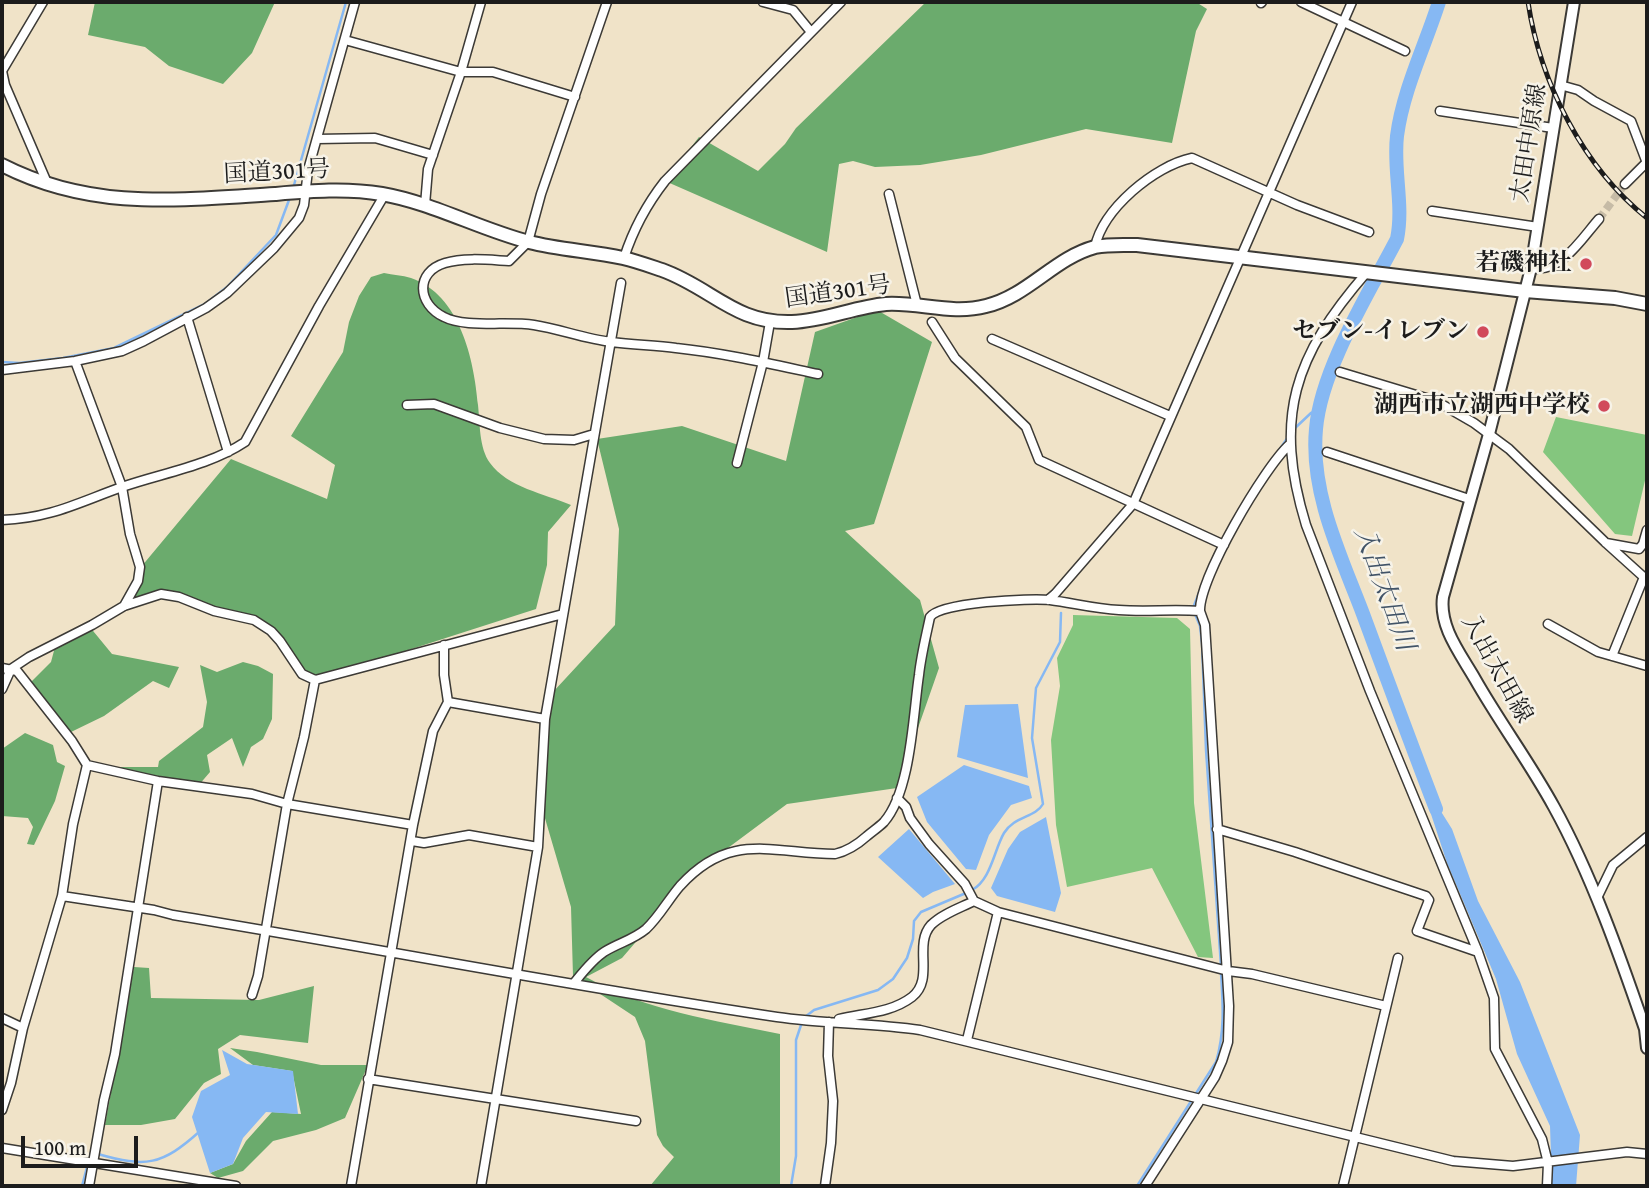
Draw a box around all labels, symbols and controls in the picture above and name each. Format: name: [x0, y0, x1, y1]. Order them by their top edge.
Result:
street label: 太田中原線: [1506, 81, 1554, 205]
street label: 国道301号: [223, 156, 331, 190]
place label: 若磯神社: [1476, 250, 1572, 278]
marker: 若磯神社: [1578, 256, 1594, 272]
street label: 国道301号: [783, 271, 893, 315]
place label: セブン-イレブン: [1292, 318, 1469, 346]
marker: セブン-イレブン: [1475, 324, 1491, 340]
place label: 湖西市立湖西中学校: [1374, 392, 1590, 420]
marker: 湖西市立湖西中学校: [1596, 398, 1612, 414]
water label: 入出太田川: [1346, 523, 1420, 655]
street label: 入出太田線: [1454, 610, 1538, 728]
scale bar: [24, 1122, 142, 1166]
text: 100 m: [34, 1132, 86, 1163]

